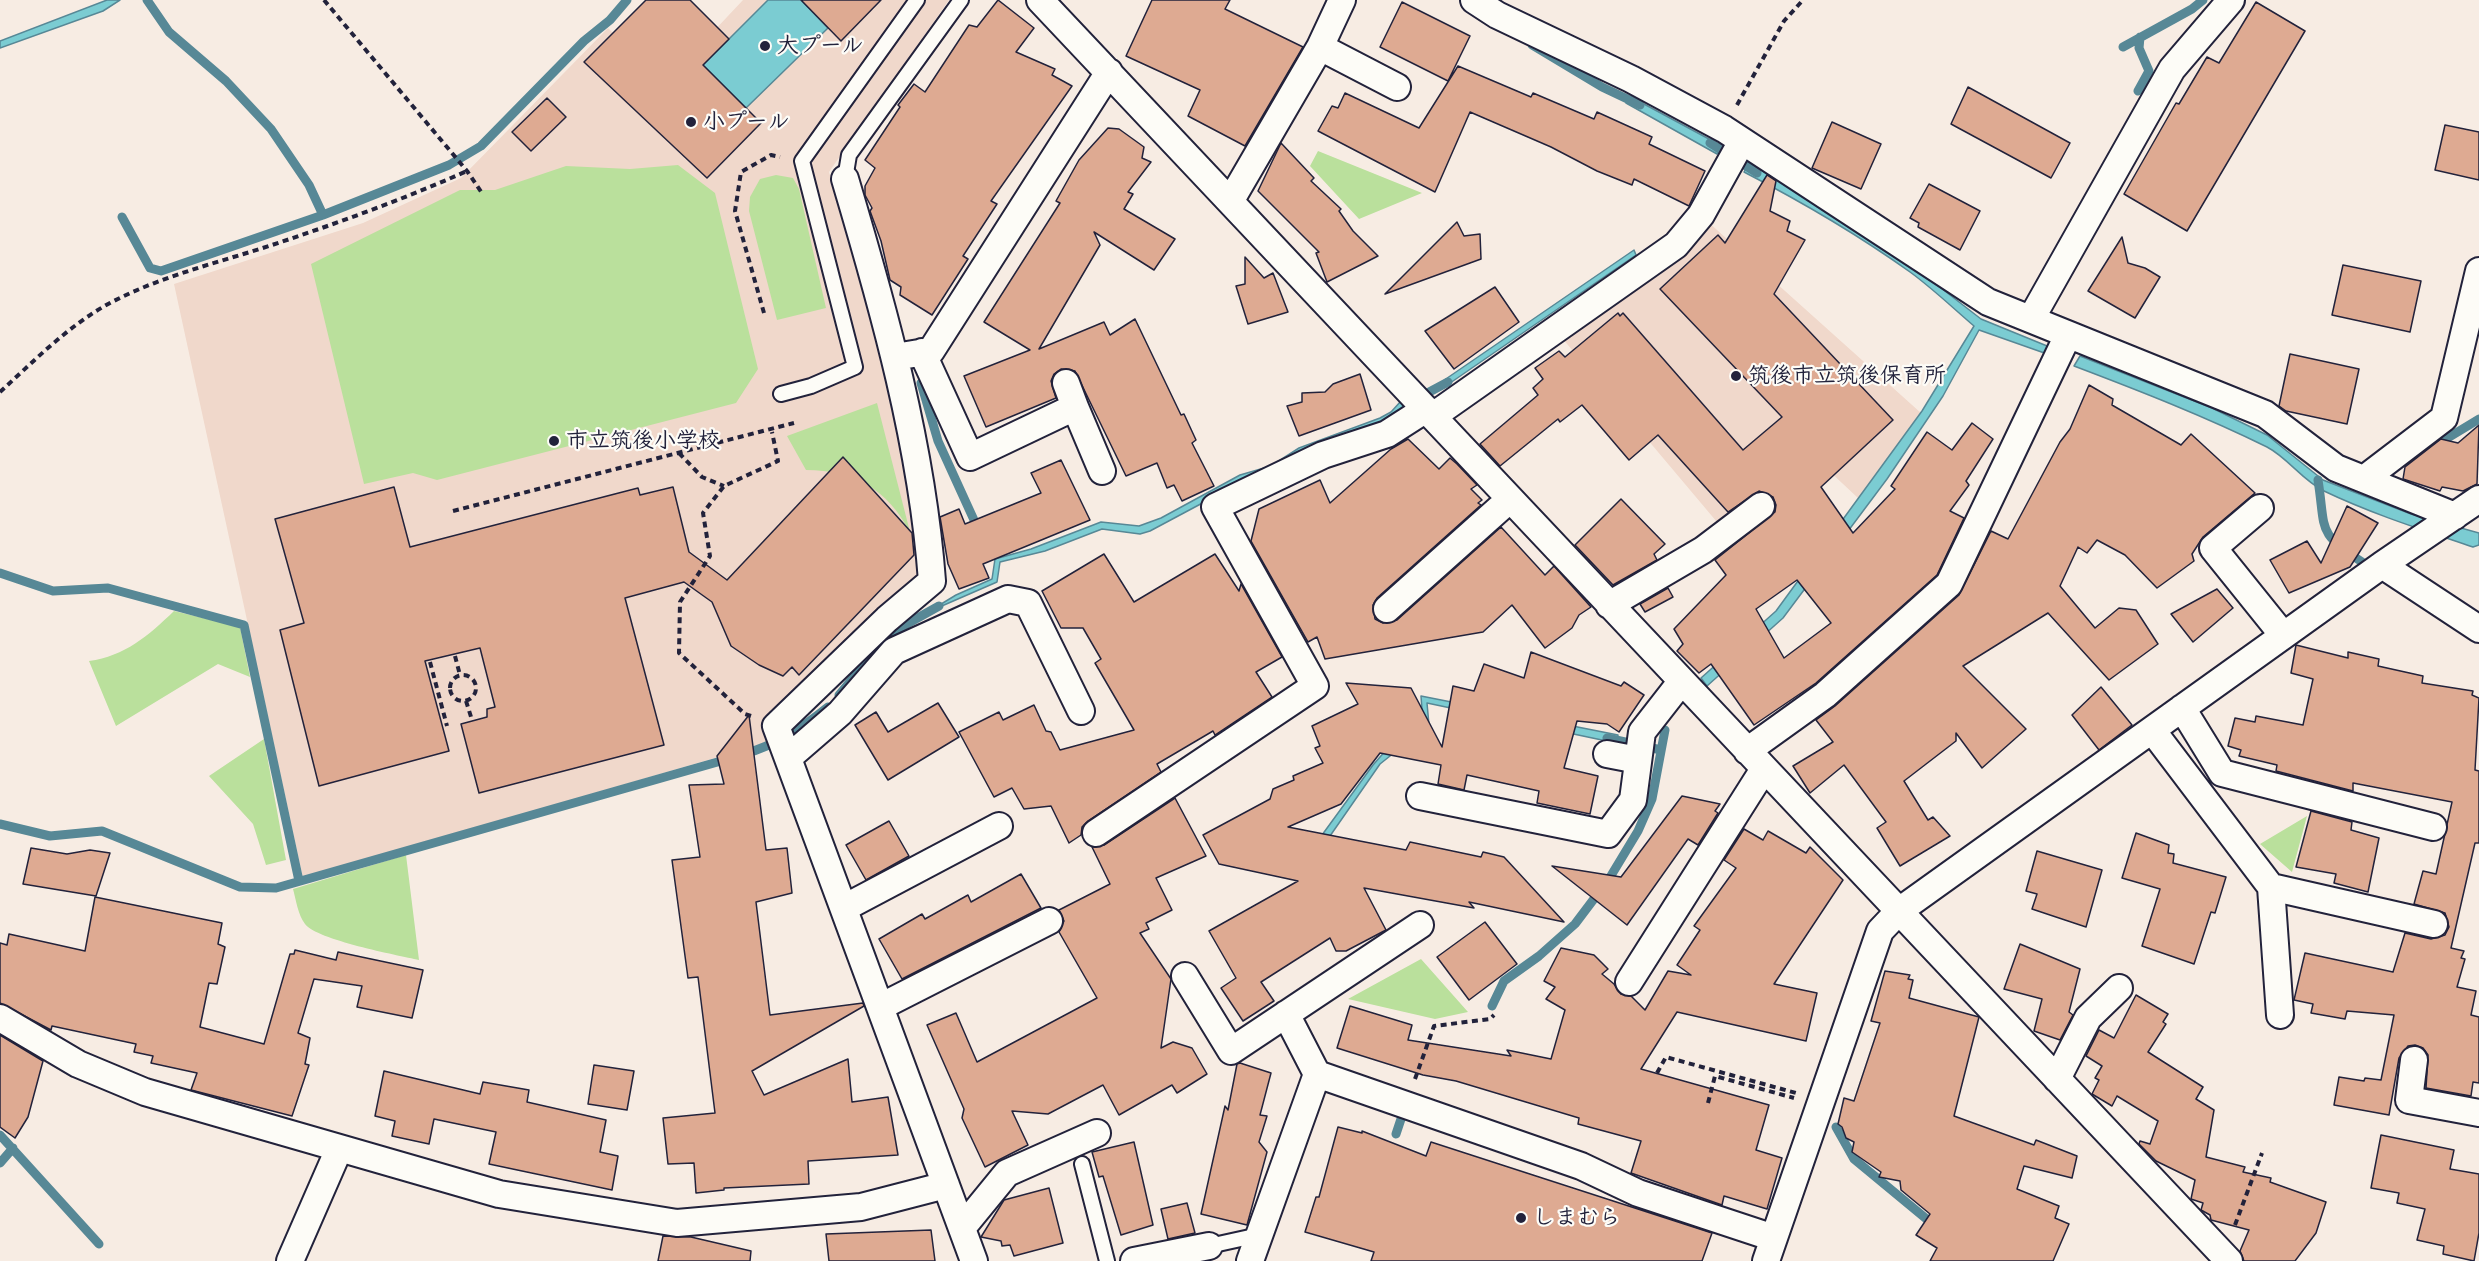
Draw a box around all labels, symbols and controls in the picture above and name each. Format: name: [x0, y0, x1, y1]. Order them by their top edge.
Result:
place label: 大プール: [777, 33, 864, 59]
marker: 大プール: [758, 39, 772, 53]
place label: 小プール: [703, 109, 790, 135]
marker: 小プール: [684, 115, 698, 129]
place label: 筑後市立筑後保育所: [1748, 363, 1946, 389]
marker: 筑後市立筑後保育所: [1729, 369, 1743, 383]
place label: 市立筑後小学校: [566, 428, 720, 454]
marker: 市立筑後小学校: [547, 434, 561, 448]
place label: しまむら: [1533, 1205, 1621, 1231]
marker: しまむら: [1514, 1211, 1528, 1225]

